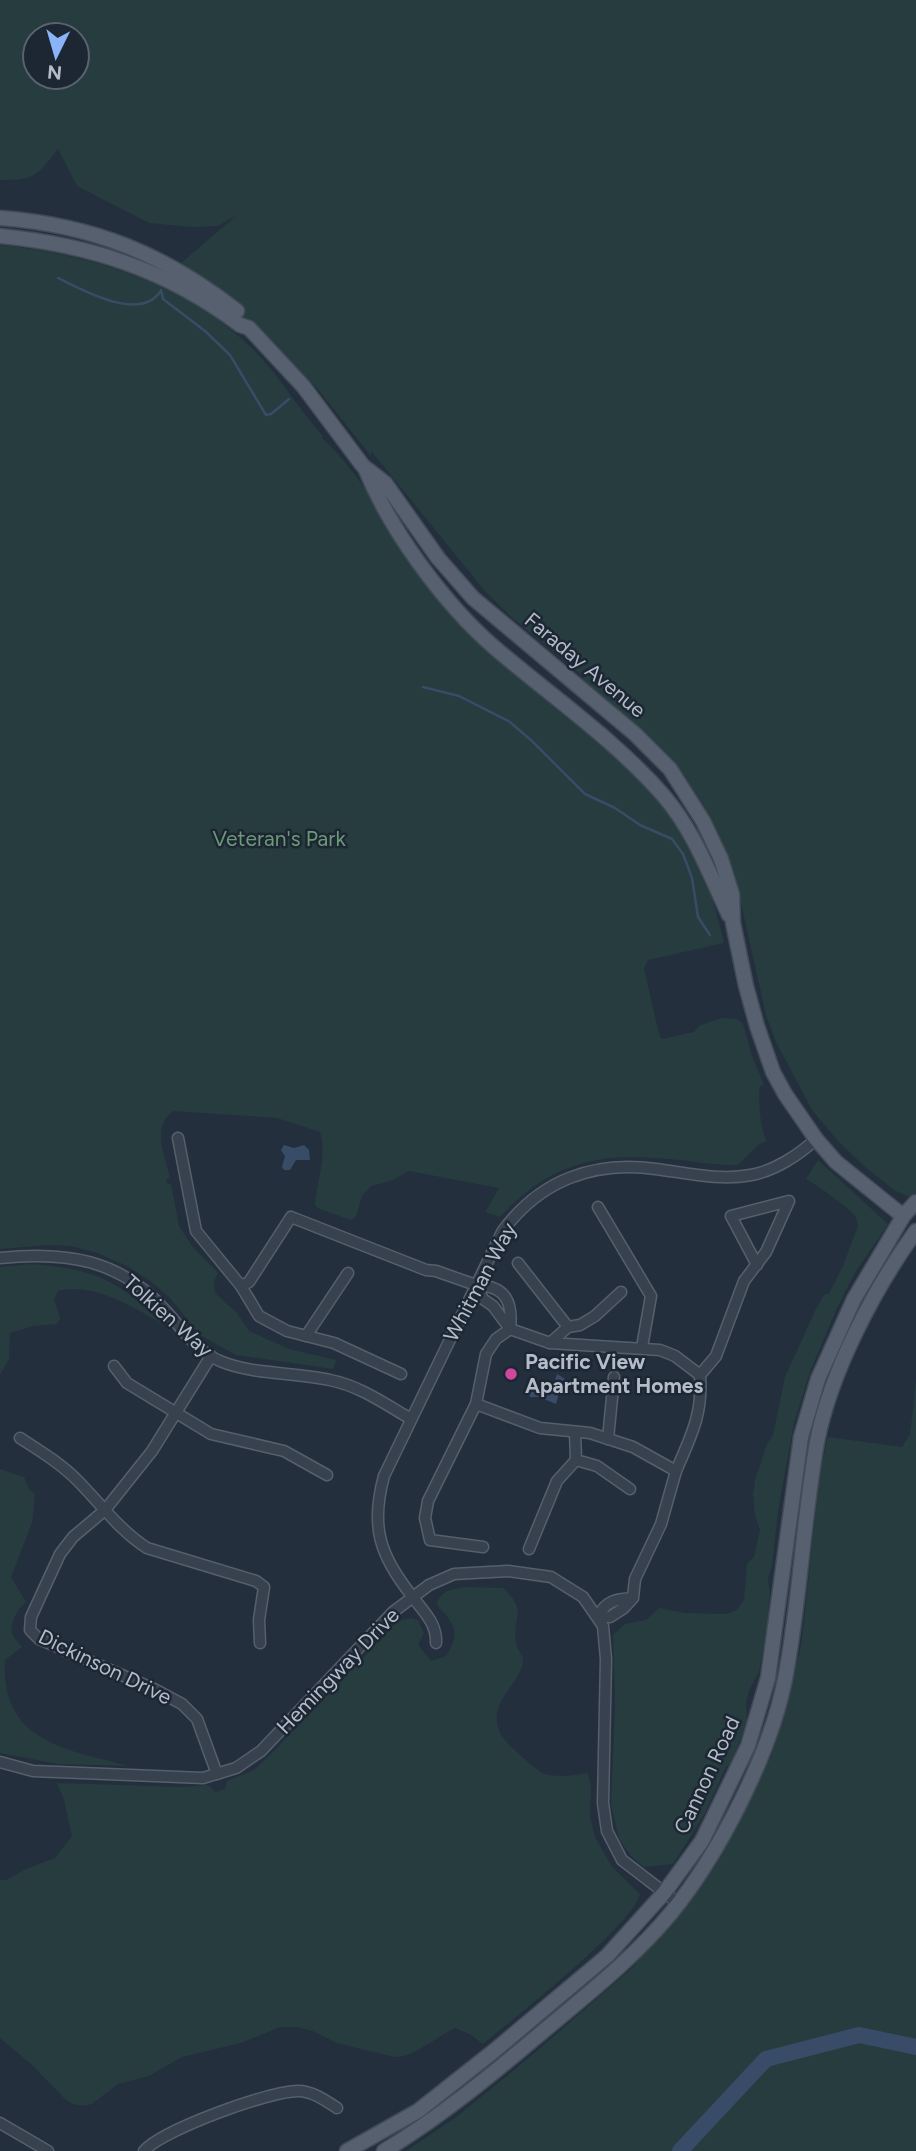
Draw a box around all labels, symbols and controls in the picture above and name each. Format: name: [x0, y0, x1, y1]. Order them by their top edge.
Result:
north arrow: [21, 21, 91, 91]
text: N: [46, 60, 63, 85]
street label: Faraday Avenue: [520, 607, 651, 722]
park label: Veteran's Park: [212, 826, 346, 851]
street label: Whitman Way: [438, 1218, 521, 1346]
street label: Tolkien Way: [119, 1269, 218, 1362]
place label: Pacific View Apartment Homes: [525, 1349, 703, 1398]
marker: Pacific View Apartment Homes: [503, 1366, 519, 1382]
street label: Hemingway Drive: [271, 1602, 404, 1739]
street label: Dickinson Drive: [35, 1624, 176, 1710]
street label: Cannon Road: [668, 1712, 745, 1837]

